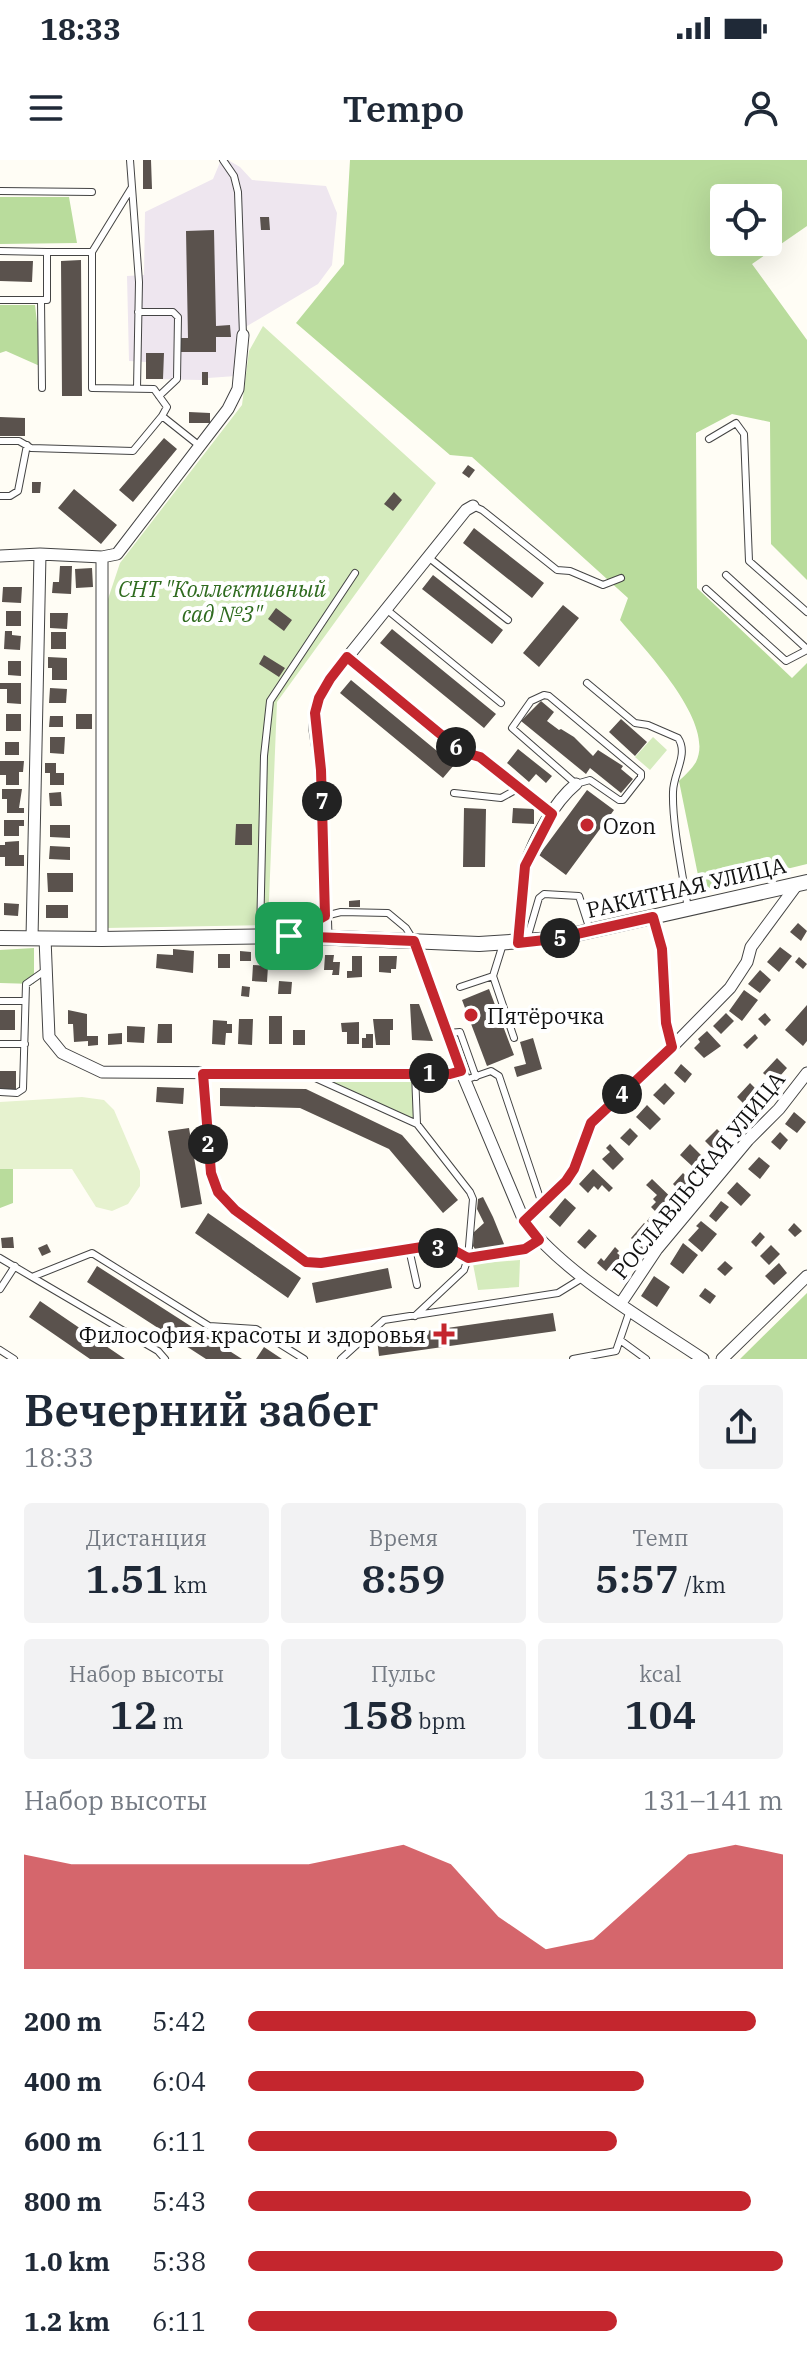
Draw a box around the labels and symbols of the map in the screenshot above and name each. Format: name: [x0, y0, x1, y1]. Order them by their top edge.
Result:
park label: СНТ "Коллективный сад №3": [118, 574, 326, 628]
pin: 6: [436, 727, 476, 767]
pin: 7: [302, 781, 342, 821]
place label: Ozon: [603, 811, 656, 840]
marker: Ozon: [578, 816, 596, 834]
street label: РАКИТНАЯ УЛИЦА: [583, 850, 789, 924]
pin: [255, 902, 323, 970]
pin: 5: [540, 918, 580, 958]
place label: Пятёрочка: [487, 1001, 605, 1030]
marker: Пятёрочка: [462, 1006, 480, 1024]
pin: 1: [409, 1053, 449, 1093]
street label: РОСЛАВЛЬСКАЯ УЛИЦА: [605, 1065, 791, 1285]
pin: 4: [602, 1074, 642, 1114]
pin: 2: [188, 1124, 228, 1164]
pin: 3: [418, 1228, 458, 1268]
place label: Философия красоты и здоровья: [79, 1320, 426, 1349]
marker: Философия красоты и здоровья: [433, 1323, 455, 1345]

